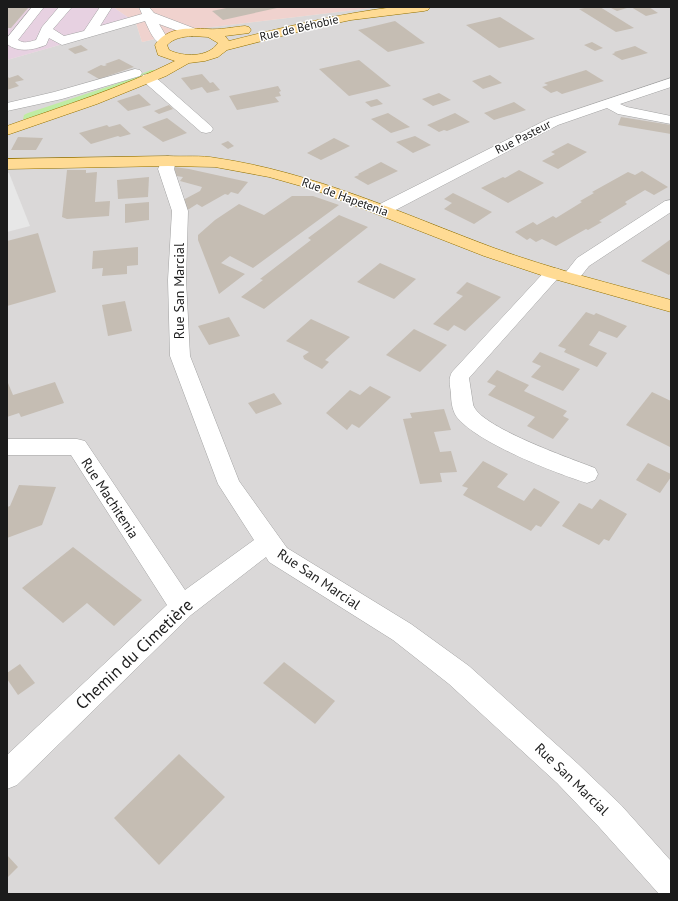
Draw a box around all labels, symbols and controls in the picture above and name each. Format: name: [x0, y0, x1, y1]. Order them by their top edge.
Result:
street label: Rue de Béhobie: [258, 11, 340, 44]
street label: Rue Pasteur: [492, 116, 553, 157]
street label: Rue de Hapetenia: [300, 174, 390, 219]
street label: Rue San Marcial: [170, 243, 188, 339]
street label: Rue Machitenia: [77, 454, 143, 542]
street label: Rue San Marcial: [274, 545, 364, 613]
street label: Chemin du Cimetière: [71, 594, 197, 714]
street label: Rue San Marcial: [531, 739, 613, 819]

